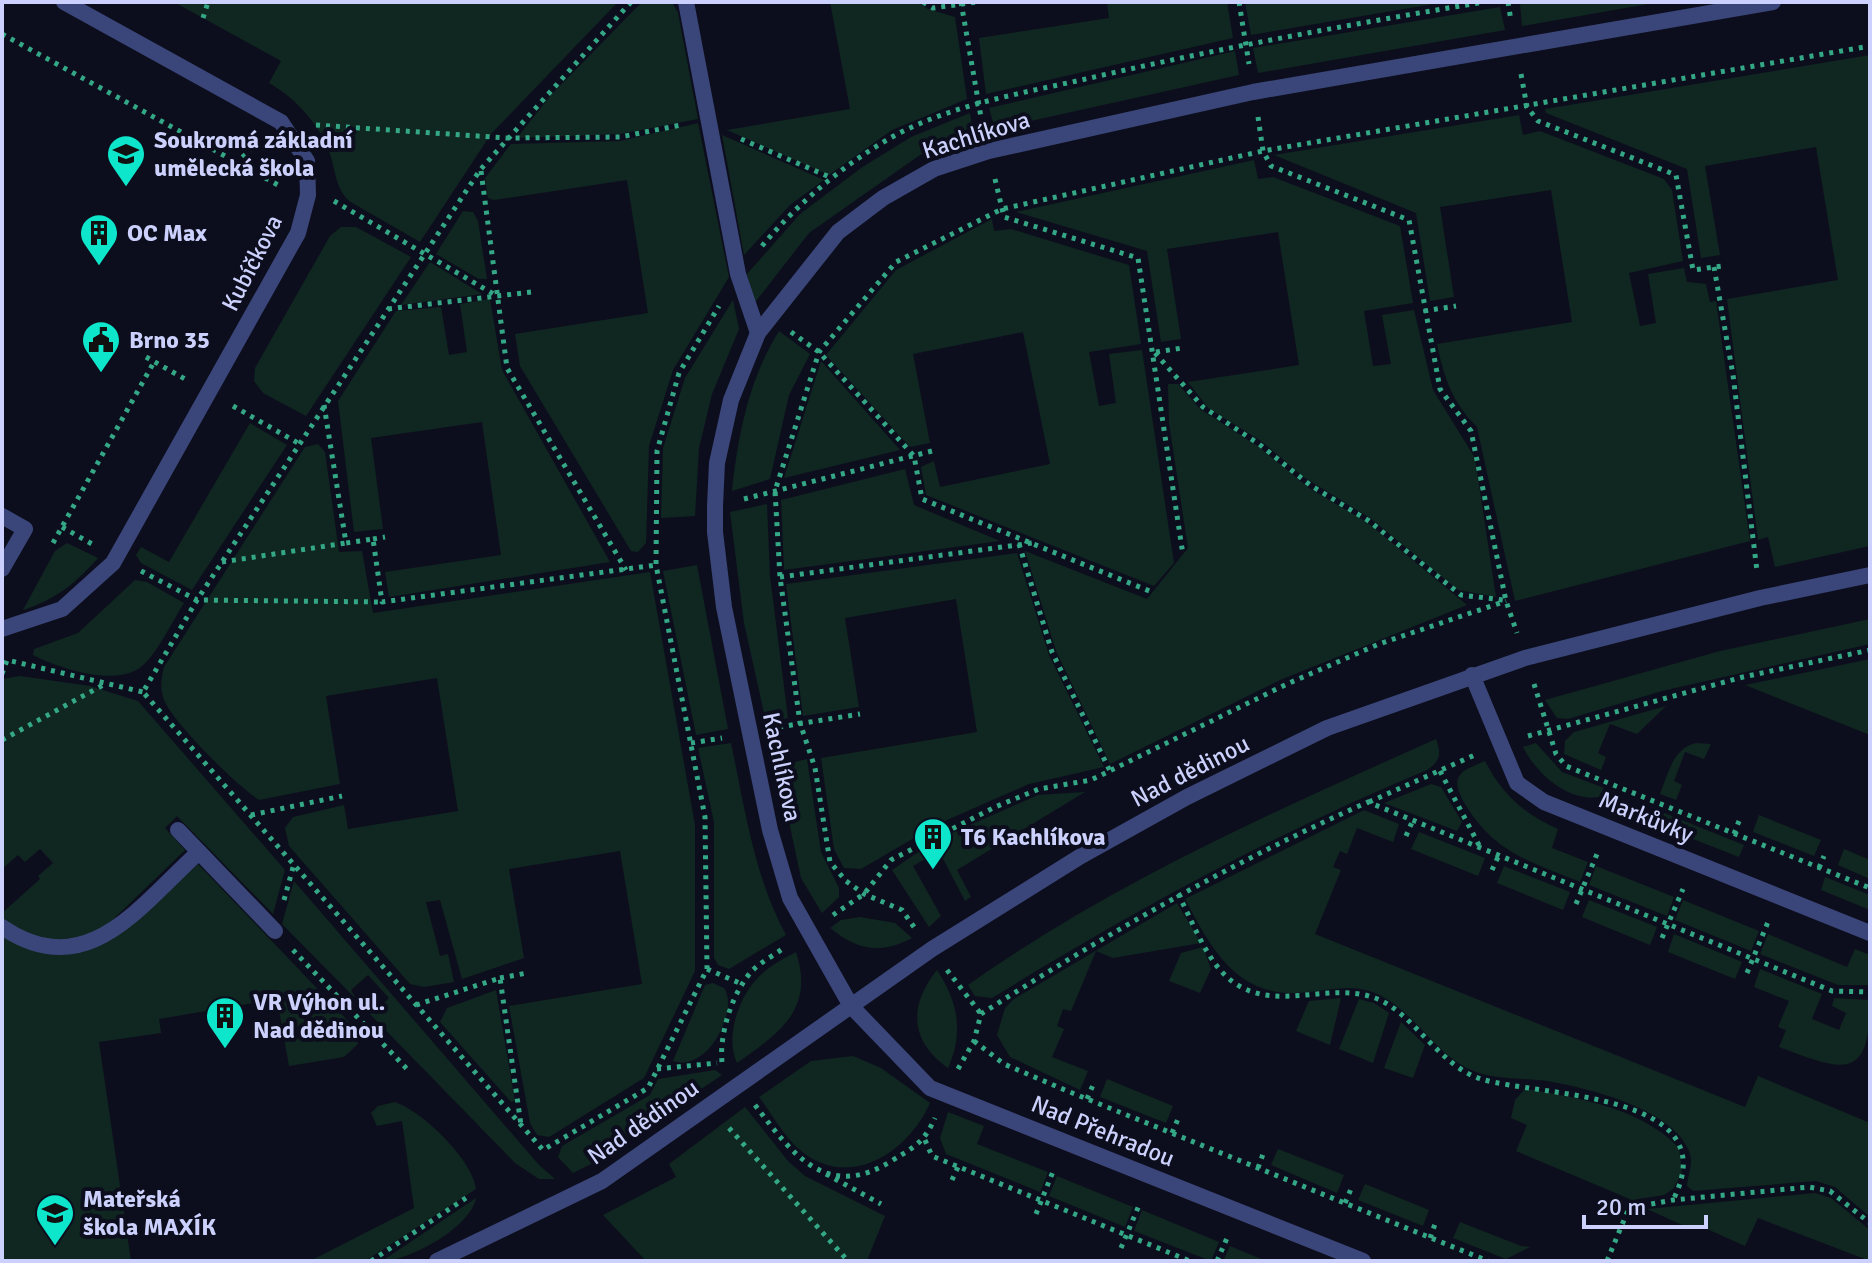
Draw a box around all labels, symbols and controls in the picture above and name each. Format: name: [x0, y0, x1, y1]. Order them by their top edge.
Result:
street label: Kachlíkova: [919, 104, 1033, 166]
place label: Soukromá základní umělecká škola: [154, 125, 354, 183]
school or university icon: Soukromá základní umělecká škola: [105, 133, 147, 188]
street label: Kubíčkova: [215, 210, 289, 316]
building icon: OC Max: [78, 212, 120, 267]
place label: OC Max: [127, 218, 207, 248]
public building icon: Brno 35: [80, 319, 122, 374]
place label: Brno 35: [129, 325, 210, 355]
street label: Kachlíkova: [756, 710, 808, 824]
street label: Nad dědinou: [1126, 728, 1254, 814]
street label: Markůvky: [1594, 784, 1698, 850]
building icon: T6 Kachlíkova: [912, 816, 954, 871]
place label: T6 Kachlíkova: [961, 822, 1106, 852]
place label: VR Výhon ul. Nad dědinou: [253, 987, 385, 1045]
building icon: VR Výhon ul. Nad dědinou: [204, 995, 246, 1050]
street label: Nad dědinou: [582, 1073, 704, 1171]
street label: Nad Přehradou: [1027, 1089, 1179, 1173]
scale bar: [1584, 1179, 1706, 1229]
place label: Mateřská škola MAXÍK: [83, 1184, 216, 1242]
school or university icon: Mateřská škola MAXÍK: [34, 1192, 76, 1247]
text: 20 m: [1596, 1192, 1646, 1222]

